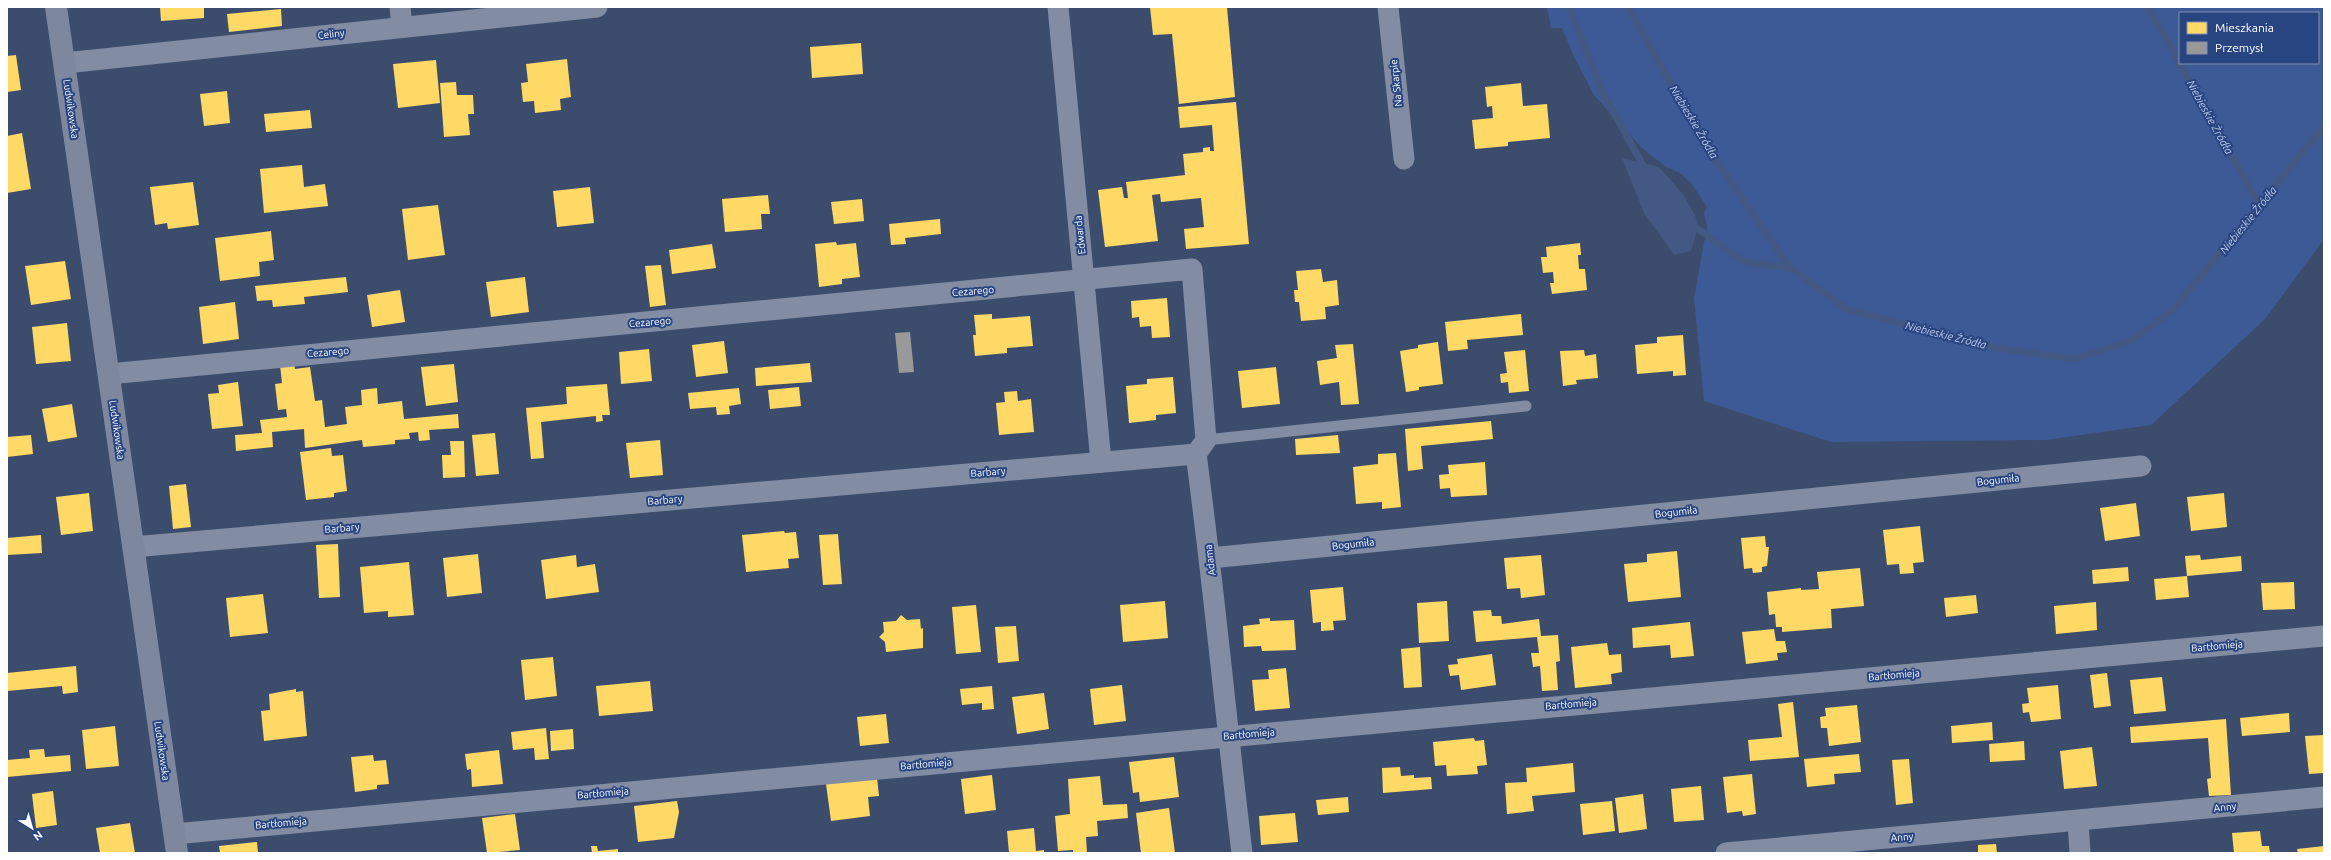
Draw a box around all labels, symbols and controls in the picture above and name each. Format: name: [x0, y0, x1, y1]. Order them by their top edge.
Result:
legend: [2179, 12, 2319, 64]
text: Mieszkania: [2215, 21, 2274, 34]
street label: Celiny: [317, 27, 345, 41]
text: Przemysł: [2215, 41, 2264, 54]
street label: Na Skarpie: [1388, 59, 1404, 107]
water label: Niebieskie Żródła: [2185, 77, 2236, 156]
street label: Ludwikowska: [61, 79, 81, 139]
water label: Niebieskie Źródła: [1668, 83, 1721, 161]
water label: Niebieskie Źródła: [2216, 183, 2279, 256]
street label: Edwarda: [1072, 215, 1088, 255]
street label: Cezarego: [951, 284, 995, 298]
street label: Cezarego: [628, 315, 672, 329]
water label: Niebieskie Źródła: [1904, 318, 1988, 351]
street label: Cezarego: [306, 345, 350, 359]
street label: Ludwikowska: [107, 400, 127, 460]
street label: Barbary: [970, 465, 1006, 479]
street label: Bogumiła: [1976, 472, 2020, 488]
street label: Barbary: [647, 493, 683, 507]
street label: Bogumiła: [1654, 504, 1698, 520]
street label: Barbary: [324, 521, 360, 535]
street label: Bogumiła: [1331, 536, 1375, 552]
street label: Adama: [1203, 544, 1217, 576]
street label: Bartłomieja: [2191, 638, 2243, 654]
street label: Bartłomieja: [1868, 667, 1920, 683]
street label: Bartłomieja: [1545, 696, 1597, 712]
street label: Ludwikowska: [152, 721, 172, 781]
street label: Bartłomieja: [1223, 726, 1275, 742]
street label: Bartłomieja: [900, 756, 952, 772]
street label: Bartłomieja: [577, 785, 629, 801]
street label: Anny: [2213, 800, 2237, 814]
north arrow: [12, 808, 52, 848]
street label: Bartłomieja: [255, 815, 307, 831]
text: N: [31, 829, 45, 843]
street label: Anny: [1890, 831, 1914, 843]

